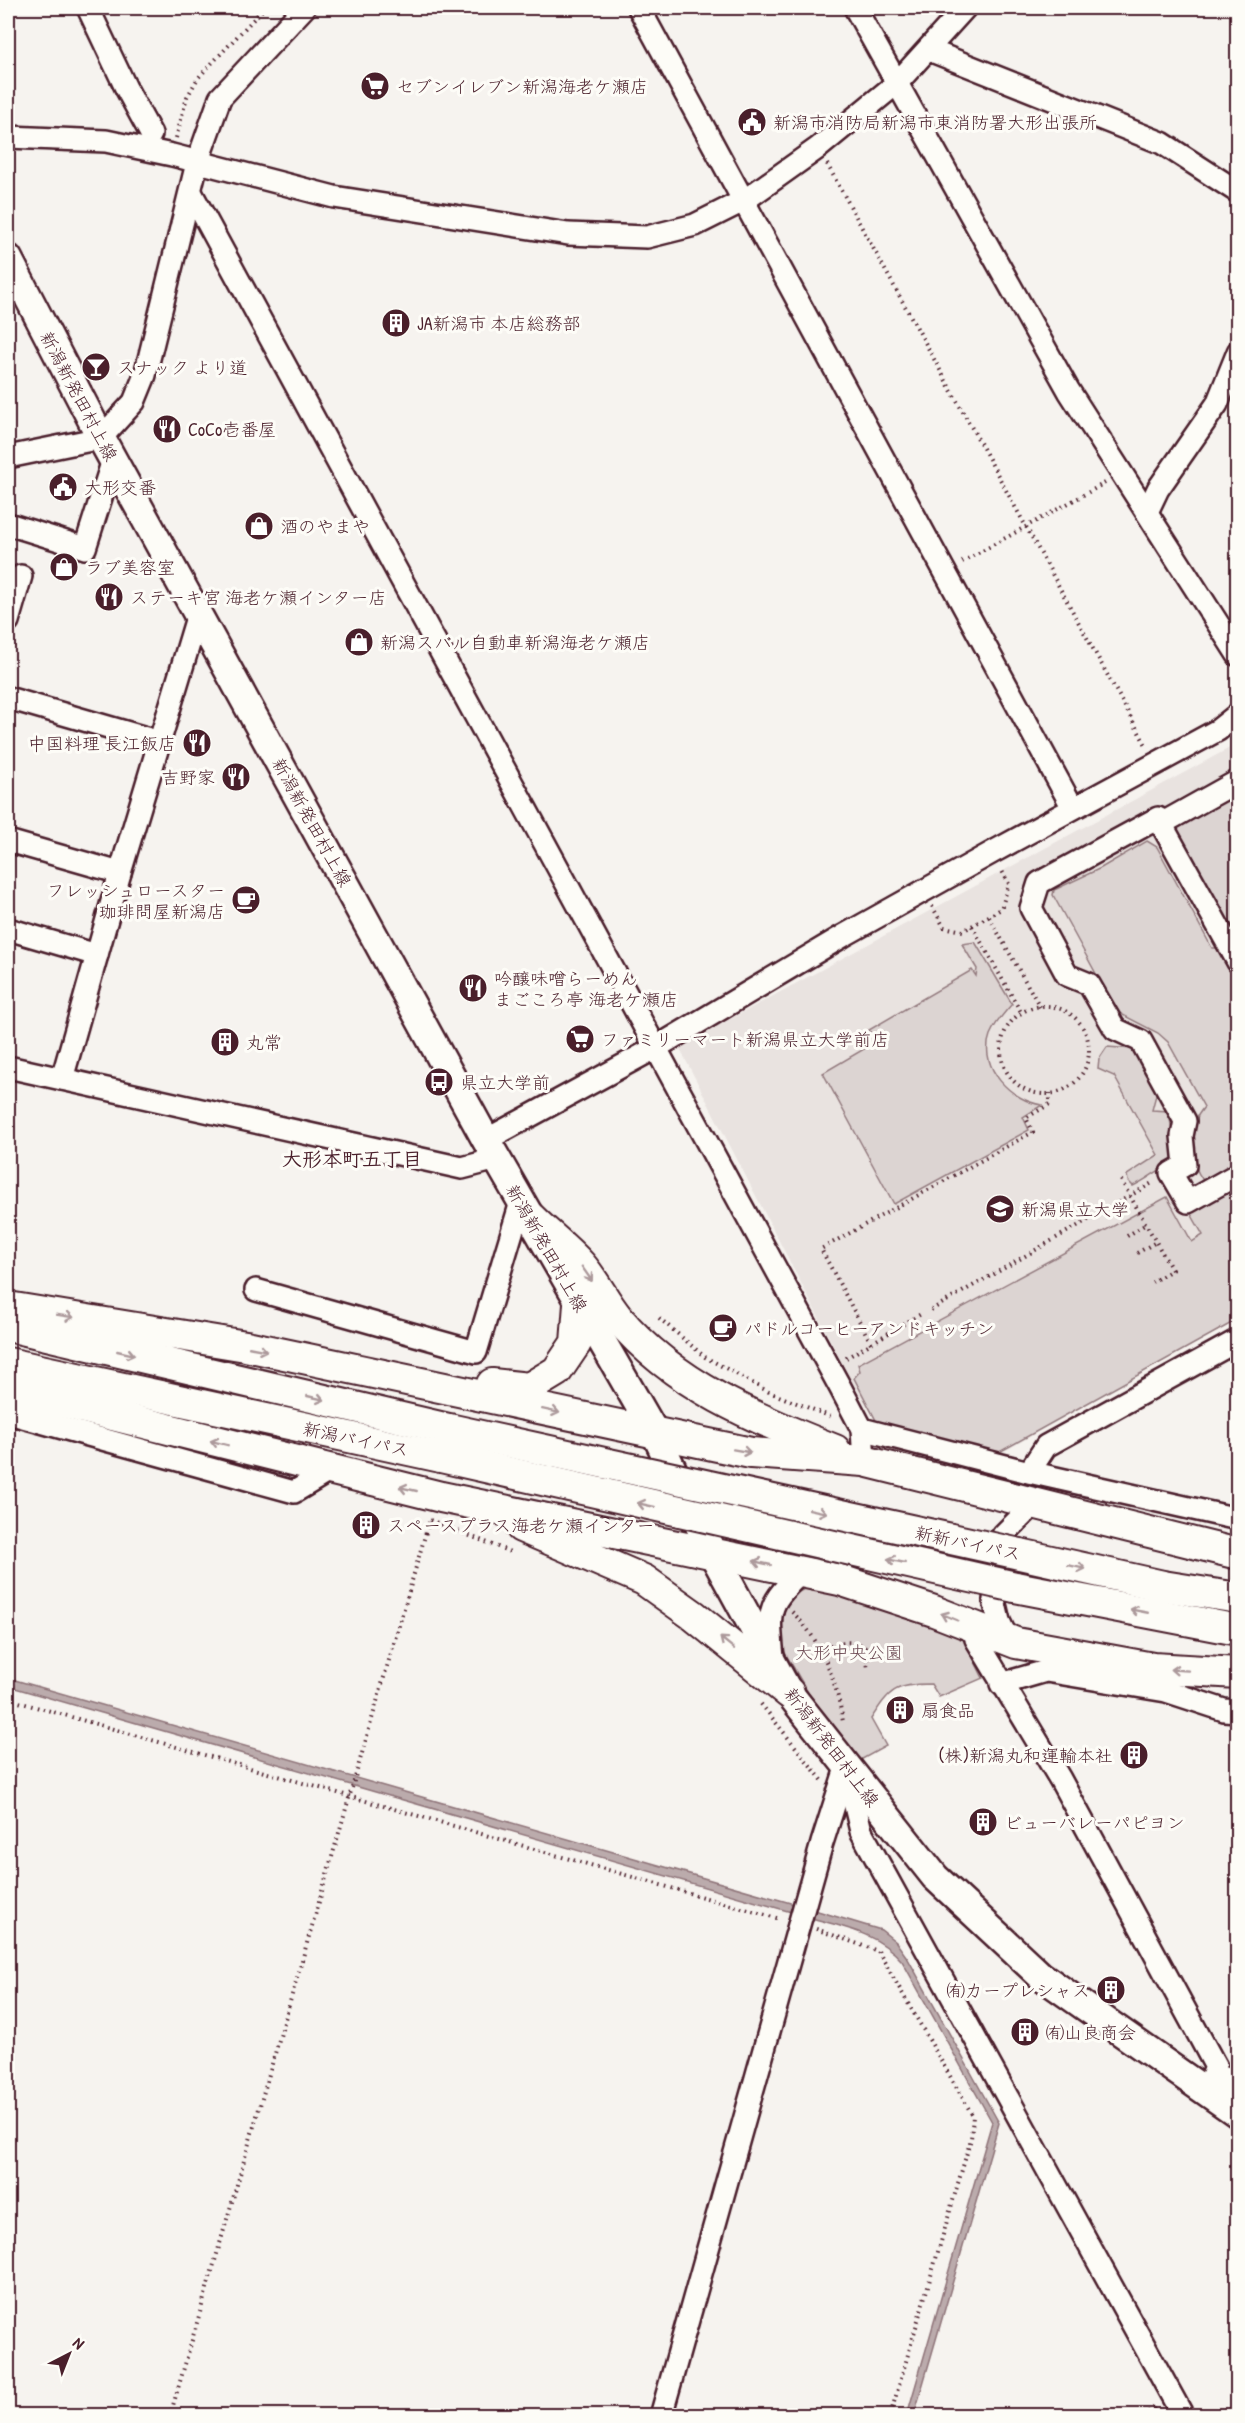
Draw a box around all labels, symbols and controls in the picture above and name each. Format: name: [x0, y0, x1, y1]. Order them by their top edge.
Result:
supermarket icon: セブンイレブン新潟海老ケ瀬店: [359, 70, 391, 102]
place label: セブンイレブン新潟海老ケ瀬店: [396, 74, 648, 99]
public building icon: 新潟市消防局新潟市東消防署大形出張所: [736, 106, 768, 138]
place label: 新潟市消防局新潟市東消防署大形出張所: [773, 110, 1097, 135]
building icon: JA新潟市 本店総務部: [380, 307, 412, 339]
place label: JA新潟市 本店総務部: [417, 311, 581, 336]
street label: 新潟新発田村上線: [34, 327, 124, 465]
bar icon: スナック より道: [80, 351, 112, 383]
place label: スナック より道: [117, 355, 247, 380]
restaurant icon: CoCo壱番屋: [151, 413, 183, 445]
place label: CoCo壱番屋: [188, 417, 276, 442]
public building icon: 大形交番: [47, 471, 79, 503]
place label: 大形交番: [84, 475, 156, 500]
shop icon: 酒のやまや: [243, 510, 275, 542]
place label: 酒のやまや: [280, 514, 370, 539]
shop icon: ラブ美容室: [48, 551, 80, 583]
place label: ラブ美容室: [85, 555, 175, 580]
restaurant icon: ステーキ宮 海老ケ瀬インター店: [93, 581, 125, 613]
place label: ステーキ宮 海老ケ瀬インター店: [130, 585, 387, 610]
shop icon: 新潟スバル自動車新潟海老ケ瀬店: [343, 626, 375, 658]
place label: 新潟スバル自動車新潟海老ケ瀬店: [380, 630, 650, 655]
restaurant icon: 中国料理 長江飯店: [181, 727, 213, 759]
place label: 中国料理 長江飯店: [28, 731, 176, 756]
street label: 新潟新発田村上線: [266, 753, 358, 891]
restaurant icon: 吉野家: [220, 761, 252, 793]
place label: 吉野家: [161, 765, 215, 790]
place label: フレッシュロースター 珈琲問屋新潟店: [47, 878, 225, 924]
cafe icon: フレッシュロースター 珈琲問屋新潟店: [230, 884, 262, 916]
place label: 吟醸味噌らーめん まごころ亭 海老ケ瀬店: [494, 966, 678, 1012]
restaurant icon: 吟醸味噌らーめん まごころ亭 海老ケ瀬店: [457, 972, 489, 1004]
supermarket icon: ファミリーマート新潟県立大学前店: [564, 1023, 596, 1055]
building icon: 丸常: [209, 1026, 241, 1058]
place label: ファミリーマート新潟県立大学前店: [601, 1027, 889, 1052]
place label: 丸常: [246, 1030, 282, 1055]
bus stop icon: 県立大学前: [423, 1066, 455, 1098]
place label: 県立大学前: [460, 1070, 550, 1095]
district label: 大形本町五丁目: [282, 1145, 422, 1172]
street label: 新潟新発田村上線: [500, 1179, 594, 1317]
school or university icon: 新潟県立大学: [984, 1193, 1016, 1225]
place label: 新潟県立大学: [1021, 1197, 1129, 1222]
one-way arrow: [581, 1265, 593, 1281]
one-way arrow: [55, 1311, 75, 1322]
cafe icon: パドルコーヒーアンドキッチン: [707, 1312, 739, 1344]
place label: パドルコーヒーアンドキッチン: [744, 1316, 995, 1341]
one-way arrow: [248, 1343, 267, 1355]
one-way arrow: [116, 1348, 135, 1360]
one-way arrow: [306, 1392, 325, 1404]
one-way arrow: [541, 1406, 560, 1417]
street label: 新潟バイパス: [301, 1416, 411, 1462]
one-way arrow: [209, 1437, 228, 1449]
one-way arrow: [731, 1446, 751, 1457]
one-way arrow: [399, 1483, 418, 1495]
one-way arrow: [637, 1498, 656, 1510]
one-way arrow: [808, 1505, 827, 1517]
building icon: スペースプラス海老ケ瀬インター: [350, 1509, 382, 1541]
place label: スペースプラス海老ケ瀬インター: [387, 1513, 654, 1538]
street label: 新新バイパス: [913, 1520, 1023, 1566]
one-way arrow: [887, 1554, 906, 1566]
one-way arrow: [753, 1557, 773, 1568]
one-way arrow: [1067, 1562, 1087, 1573]
one-way arrow: [1130, 1605, 1149, 1616]
one-way arrow: [941, 1611, 959, 1622]
one-way arrow: [719, 1636, 735, 1649]
park label: 大形中央公園: [795, 1640, 903, 1665]
one-way arrow: [1170, 1664, 1190, 1675]
street label: 新潟新発田村上線: [779, 1682, 885, 1812]
building icon: 扇食品: [884, 1694, 916, 1726]
place label: 扇食品: [921, 1698, 975, 1723]
building icon: (株)新潟丸和運輸本社: [1118, 1739, 1150, 1771]
place label: (株)新潟丸和運輸本社: [938, 1743, 1113, 1768]
building icon: ビューバレーパピヨン: [967, 1806, 999, 1838]
place label: ビューバレーパピヨン: [1004, 1810, 1185, 1835]
building icon: ㈲カープレシャス: [1095, 1974, 1127, 2006]
place label: ㈲カープレシャス: [947, 1978, 1090, 2003]
building icon: ㈲山良商会: [1009, 2016, 1041, 2048]
place label: ㈲山良商会: [1046, 2020, 1136, 2045]
north arrow: [39, 2324, 99, 2384]
text: N: [69, 2332, 90, 2354]

